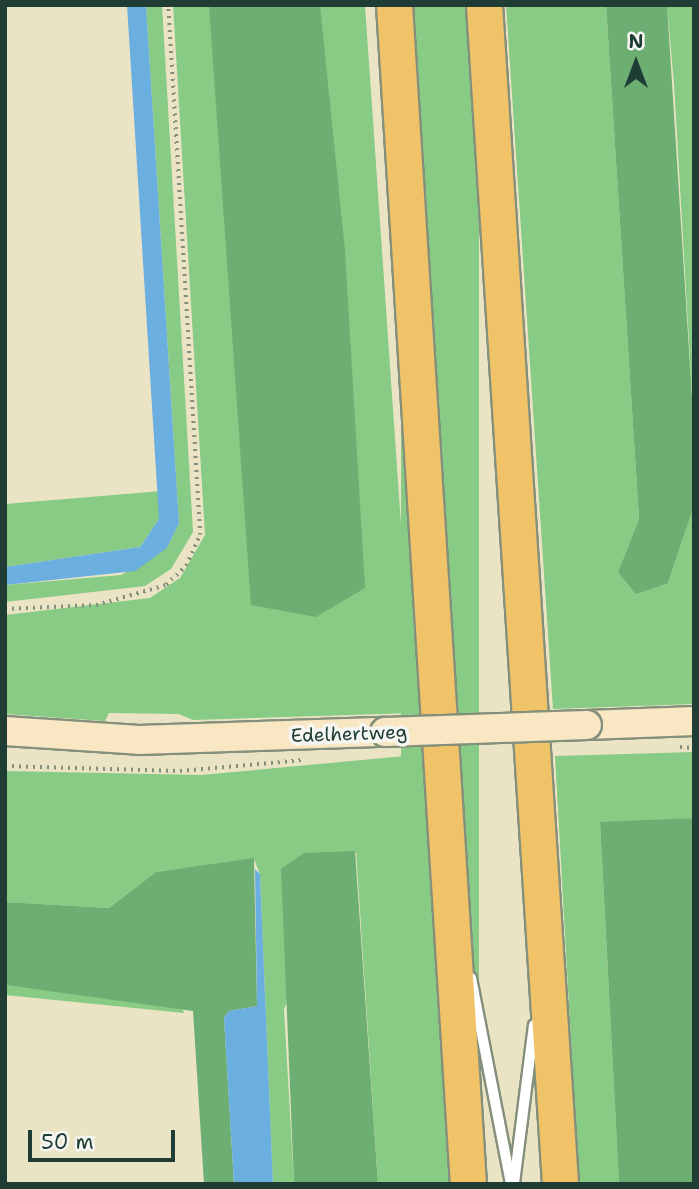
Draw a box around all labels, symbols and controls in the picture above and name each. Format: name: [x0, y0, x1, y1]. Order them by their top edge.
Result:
north arrow: [601, 28, 671, 98]
text: N: [628, 29, 644, 54]
street label: Edelhertweg: [290, 721, 408, 747]
scale bar: [32, 1116, 178, 1160]
text: 50 m: [41, 1128, 94, 1156]

